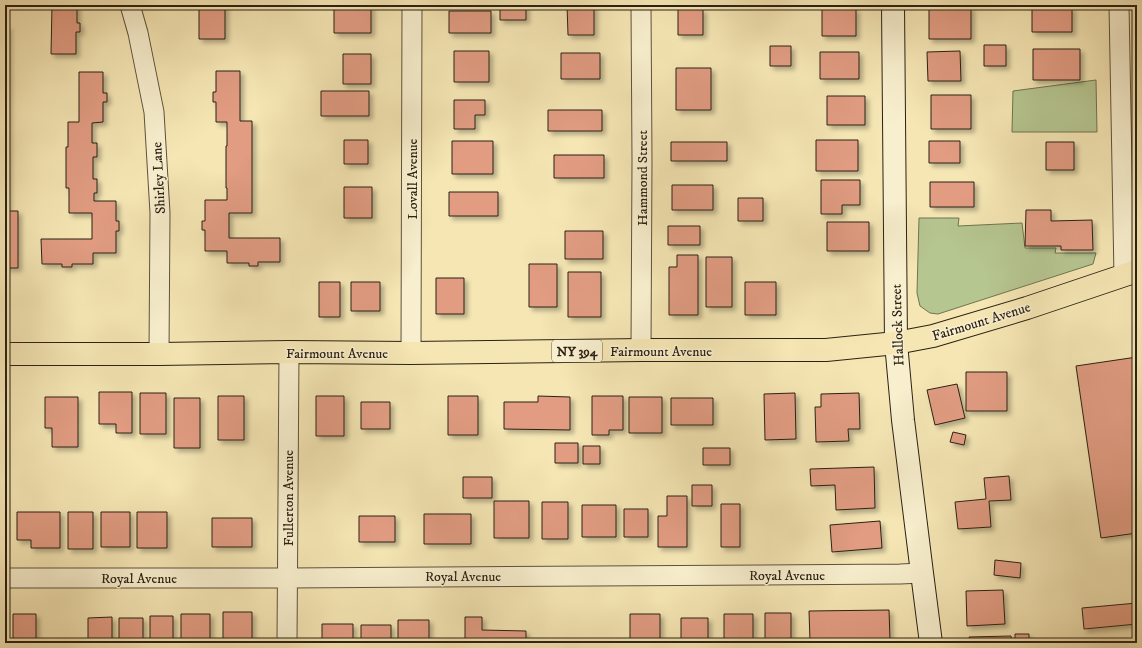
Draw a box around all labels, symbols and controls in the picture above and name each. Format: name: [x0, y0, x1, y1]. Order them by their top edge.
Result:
street label: Hammond Street: [634, 130, 652, 226]
street label: Lovall Avenue: [404, 138, 422, 219]
street label: Shirley Lane: [148, 141, 170, 214]
street label: Hallock Street: [888, 283, 908, 366]
street label: Fairmount Avenue: [930, 298, 1033, 345]
road number: NY 394: [552, 340, 602, 362]
street label: Fairmount Avenue: [610, 343, 712, 361]
street label: Fairmount Avenue: [286, 345, 388, 363]
street label: Fullerton Avenue: [280, 450, 298, 546]
street label: Royal Avenue: [749, 567, 825, 585]
street label: Royal Avenue: [425, 568, 501, 586]
street label: Royal Avenue: [101, 570, 177, 588]

